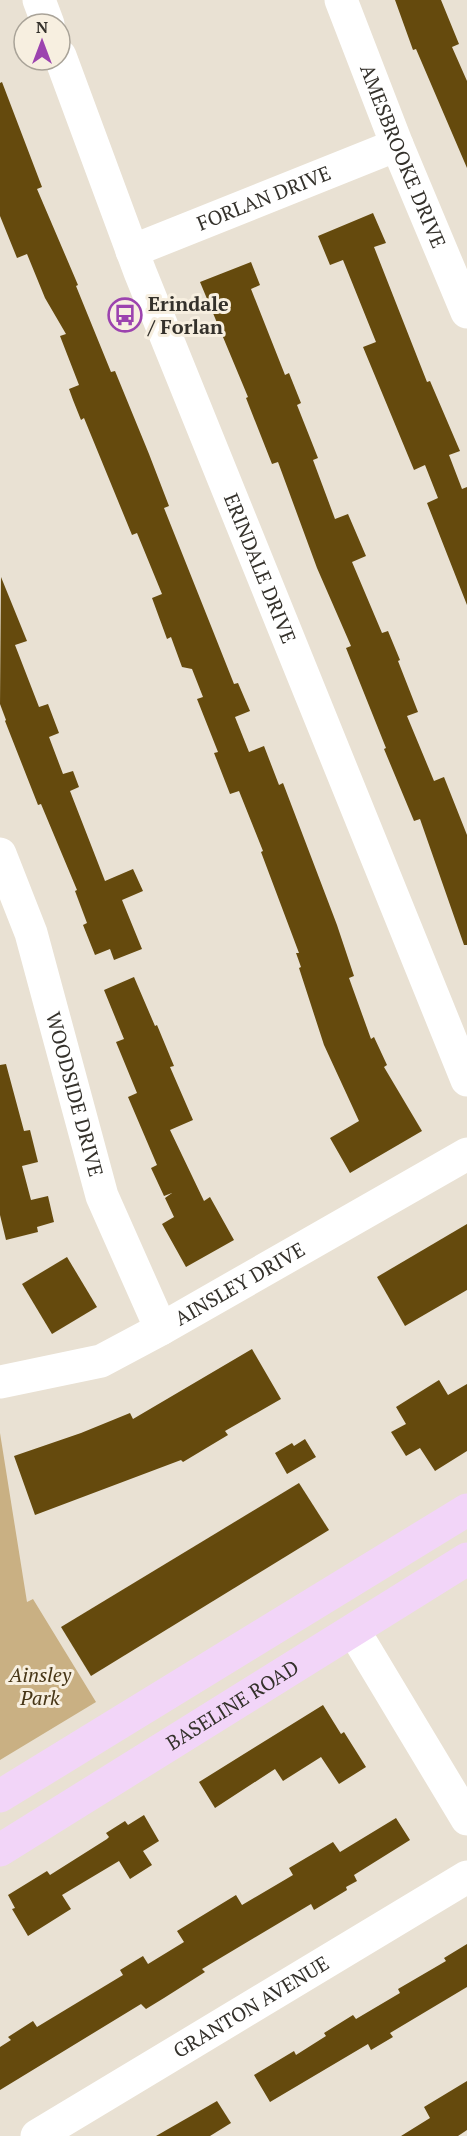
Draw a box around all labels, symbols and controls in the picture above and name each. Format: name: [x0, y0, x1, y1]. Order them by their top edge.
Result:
north arrow: [12, 12, 72, 72]
text: N: [36, 16, 48, 38]
street label: AMESBROOKE DRIVE: [354, 60, 453, 252]
street label: FORLAN DRIVE: [193, 159, 335, 237]
place label: Erindale / Forlan: [147, 290, 229, 340]
bus stop icon: Erindale / Forlan: [107, 297, 143, 333]
street label: ERINDALE DRIVE: [218, 489, 303, 647]
street label: WOODSIDE DRIVE: [40, 1009, 110, 1180]
street label: AINSLEY DRIVE: [170, 1236, 310, 1331]
street label: BASELINE ROAD: [161, 1653, 304, 1756]
park label: Ainsley Park: [8, 1661, 72, 1711]
street label: GRANTON AVENUE: [168, 1949, 334, 2064]

